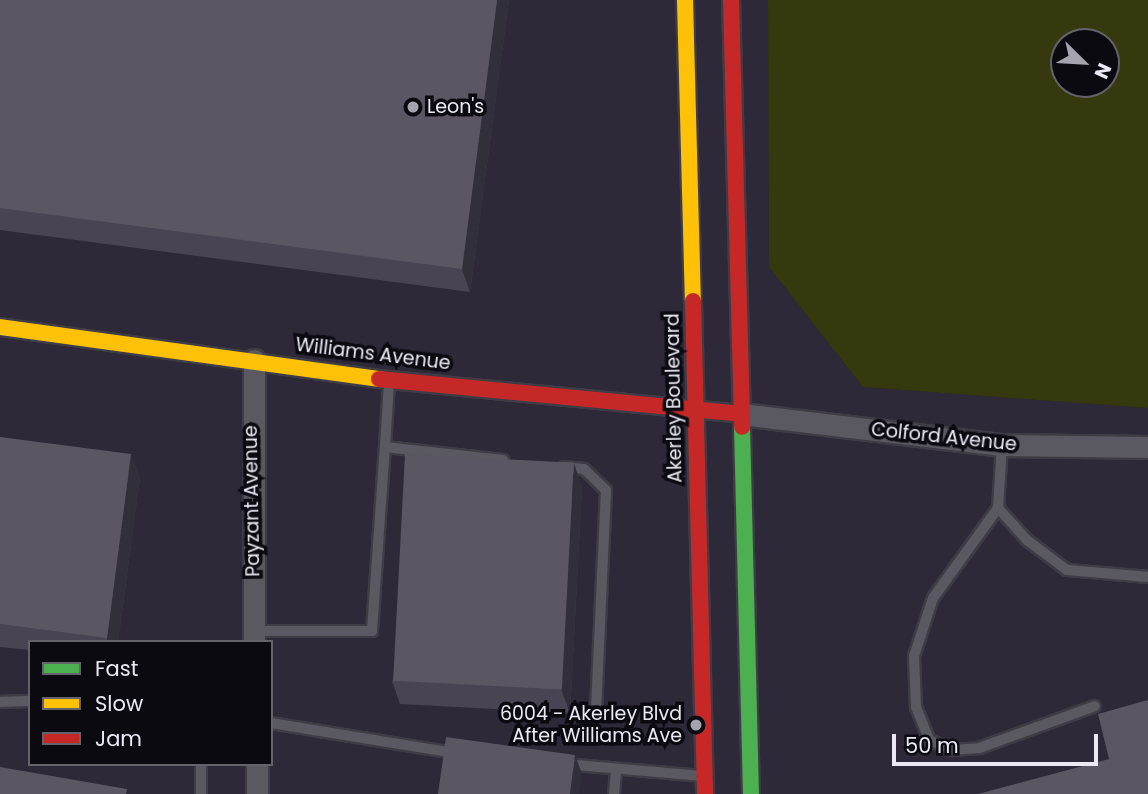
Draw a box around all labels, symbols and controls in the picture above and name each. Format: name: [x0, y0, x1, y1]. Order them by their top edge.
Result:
north arrow: [1050, 28, 1120, 98]
text: N: [1088, 59, 1118, 83]
place label: Leon's: [427, 96, 484, 118]
marker: Leon's: [405, 99, 421, 115]
street label: Akerley Boulevard: [661, 313, 687, 483]
street label: Williams Avenue: [294, 333, 452, 375]
street label: Colford Avenue: [870, 418, 1018, 456]
street label: Payzant Avenue: [239, 425, 265, 577]
legend: [28, 640, 273, 766]
text: Fast: [95, 654, 138, 683]
text: Slow: [95, 689, 143, 718]
place label: 6004 - Akerley Blvd After Williams Ave: [500, 703, 682, 747]
marker: 6004 - Akerley Blvd After Williams Ave: [688, 717, 704, 733]
scale bar: [896, 720, 1102, 764]
text: Jam: [95, 724, 142, 753]
text: 50 m: [905, 731, 959, 760]

